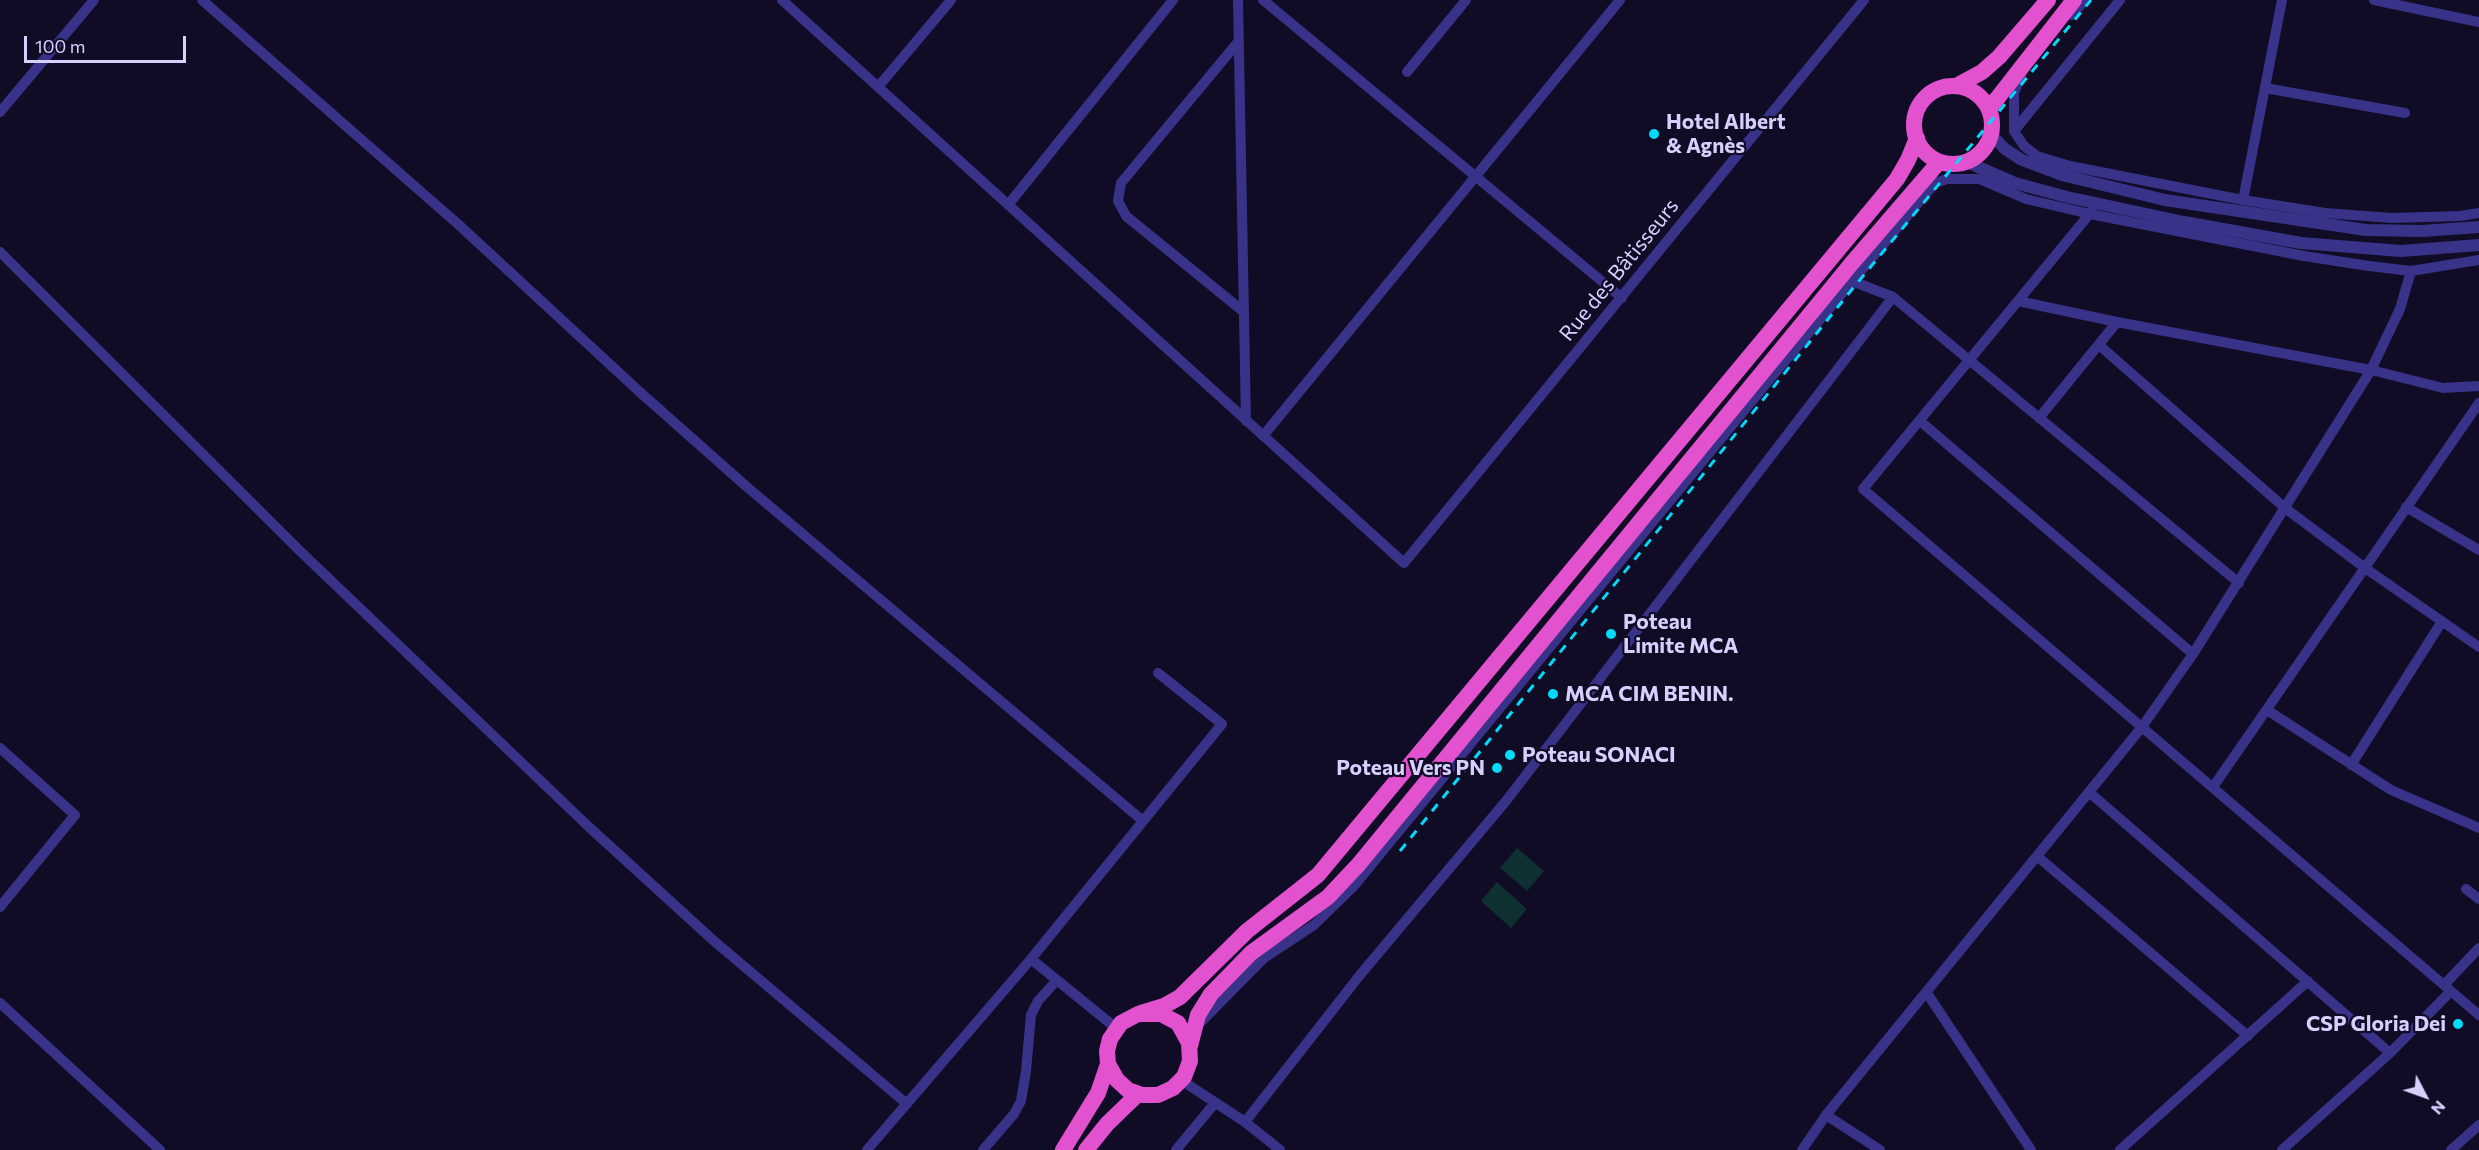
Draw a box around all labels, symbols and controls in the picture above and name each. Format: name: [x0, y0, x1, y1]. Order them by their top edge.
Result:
scale bar: [27, 24, 189, 62]
text: 100 m: [35, 35, 85, 57]
place label: Hotel Albert & Agnès: [1666, 109, 1786, 159]
marker: Hotel Albert & Agnès: [1647, 127, 1661, 141]
street label: Rue des Bâtisseurs: [1554, 194, 1684, 346]
place label: Poteau Limite MCA: [1623, 609, 1738, 659]
marker: Poteau Limite MCA: [1604, 627, 1618, 641]
place label: MCA CIM BENIN.: [1565, 681, 1734, 707]
marker: MCA CIM BENIN.: [1546, 687, 1560, 701]
place label: Poteau SONACI: [1522, 742, 1676, 768]
marker: Poteau SONACI: [1503, 748, 1517, 762]
place label: Poteau Vers PN: [1336, 755, 1485, 781]
marker: Poteau Vers PN: [1490, 761, 1504, 775]
place label: CSP Gloria Dei: [2306, 1011, 2446, 1037]
marker: CSP Gloria Dei: [2451, 1017, 2465, 1031]
north arrow: [2395, 1066, 2455, 1126]
text: N: [2428, 1097, 2450, 1119]

